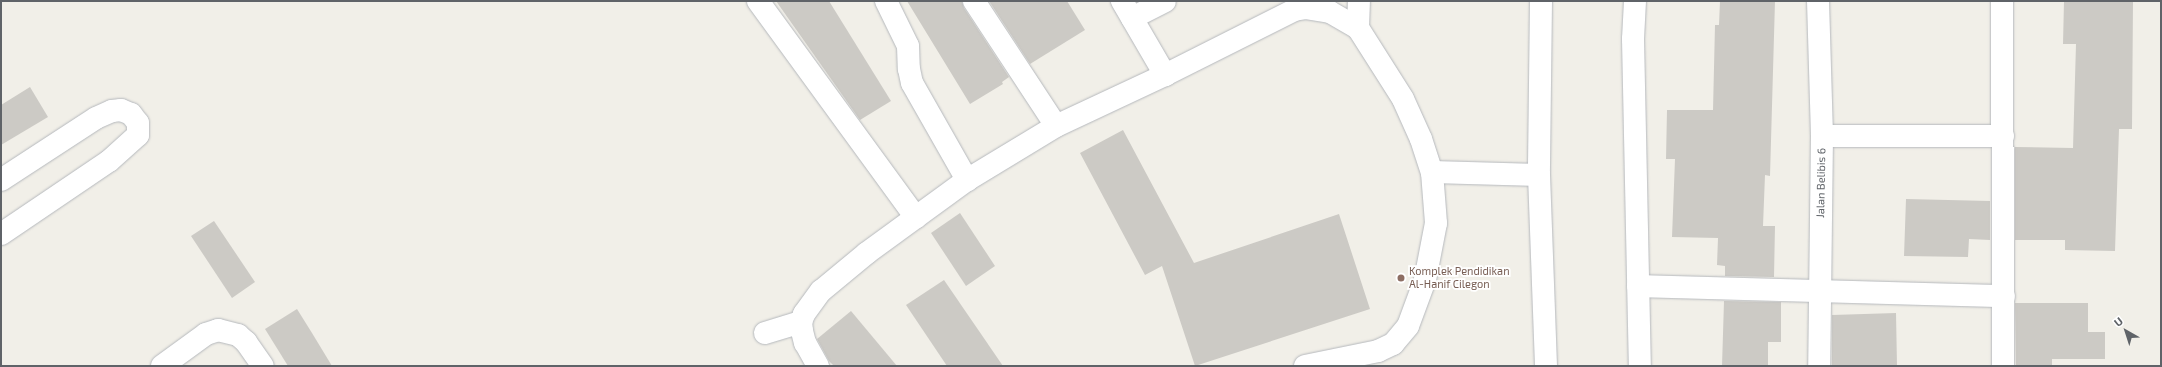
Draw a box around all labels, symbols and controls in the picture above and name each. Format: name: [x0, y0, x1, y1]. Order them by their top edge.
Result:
street label: Jalan Belibis 6: [1814, 148, 1828, 218]
place label: Komplek Pendidikan Al-Hanif Cilegon: [1409, 265, 1510, 291]
marker: Komplek Pendidikan Al-Hanif Cilegon: [1396, 273, 1406, 283]
north arrow: [2106, 311, 2146, 351]
text: U: [2111, 314, 2125, 329]

